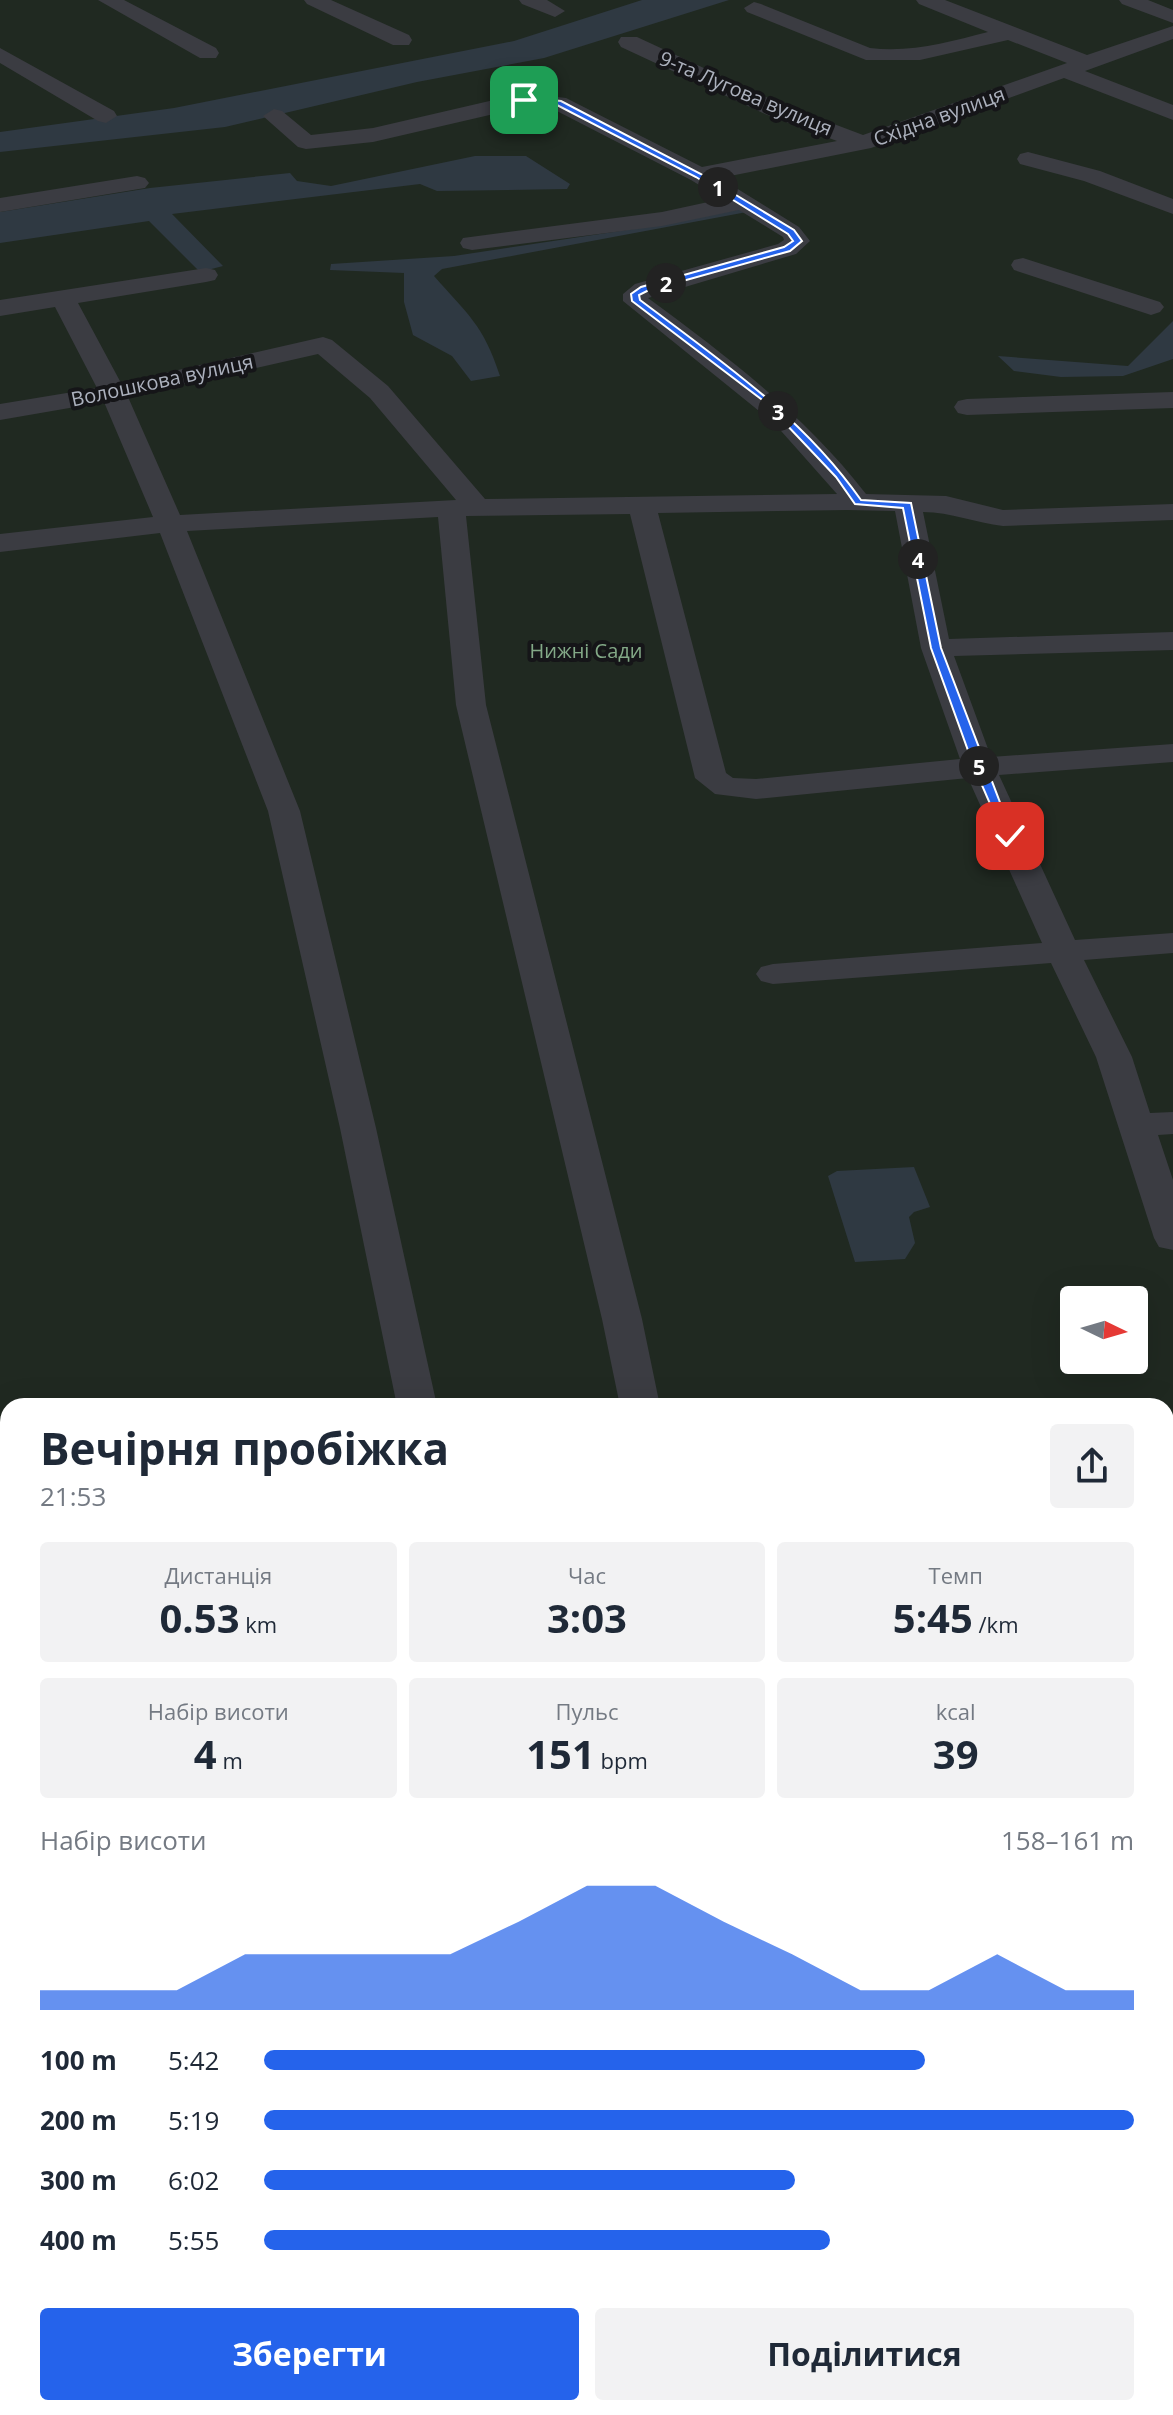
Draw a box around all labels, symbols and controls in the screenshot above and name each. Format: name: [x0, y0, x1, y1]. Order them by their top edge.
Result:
street label: 9-та Лугова вулиця: [655, 44, 837, 142]
pin: [490, 66, 558, 134]
icon: arrive: [502, 78, 546, 122]
street label: Східна вулиця: [870, 80, 1008, 152]
pin: 1: [698, 167, 738, 207]
text: 1: [712, 172, 724, 202]
pin: 2: [646, 263, 686, 303]
text: 2: [660, 268, 672, 298]
street label: Волошкова вулиця: [68, 347, 256, 413]
pin: 3: [758, 391, 798, 431]
text: 3: [772, 396, 784, 426]
pin: 4: [898, 539, 938, 579]
text: 4: [912, 544, 924, 574]
park label: Нижні Сади: [530, 637, 642, 664]
pin: 5: [959, 746, 999, 786]
text: 5: [973, 751, 985, 781]
pin: [976, 802, 1044, 870]
icon: check: [988, 814, 1032, 858]
north arrow: [1060, 1286, 1148, 1374]
map controls: [1060, 1286, 1148, 1374]
text: Вечірня пробіжка: [40, 1418, 449, 1478]
button: share: [1050, 1424, 1134, 1508]
text: 21:53: [40, 1478, 106, 1514]
text: Дистанція: [165, 1560, 272, 1590]
text: Час: [568, 1560, 606, 1590]
text: Темп: [929, 1560, 983, 1590]
text: 0.53: [159, 1590, 240, 1645]
text: 3:03: [547, 1590, 627, 1645]
text: 5:45: [893, 1590, 973, 1645]
text: km: [240, 1609, 277, 1639]
text: /km: [973, 1609, 1019, 1639]
text: Набір висоти: [148, 1696, 289, 1726]
text: Пульс: [555, 1696, 619, 1726]
text: kcal: [936, 1696, 976, 1726]
text: 4: [194, 1726, 217, 1781]
text: 151: [526, 1726, 595, 1781]
text: 39: [933, 1726, 979, 1781]
text: m: [217, 1745, 243, 1775]
text: bpm: [595, 1745, 648, 1775]
text: Набір висоти: [40, 1822, 207, 1858]
text: 158–161 m: [1001, 1822, 1134, 1858]
text: 100 m: [40, 2042, 117, 2078]
text: 5:42: [168, 2042, 219, 2078]
text: 200 m: [40, 2102, 117, 2138]
text: 5:19: [168, 2102, 219, 2138]
text: 300 m: [40, 2162, 117, 2198]
text: 6:02: [168, 2162, 219, 2198]
text: 400 m: [40, 2222, 117, 2258]
text: 5:55: [168, 2222, 219, 2258]
button: Зберегти: [40, 2308, 579, 2400]
button: Поділитися: [595, 2308, 1134, 2400]

